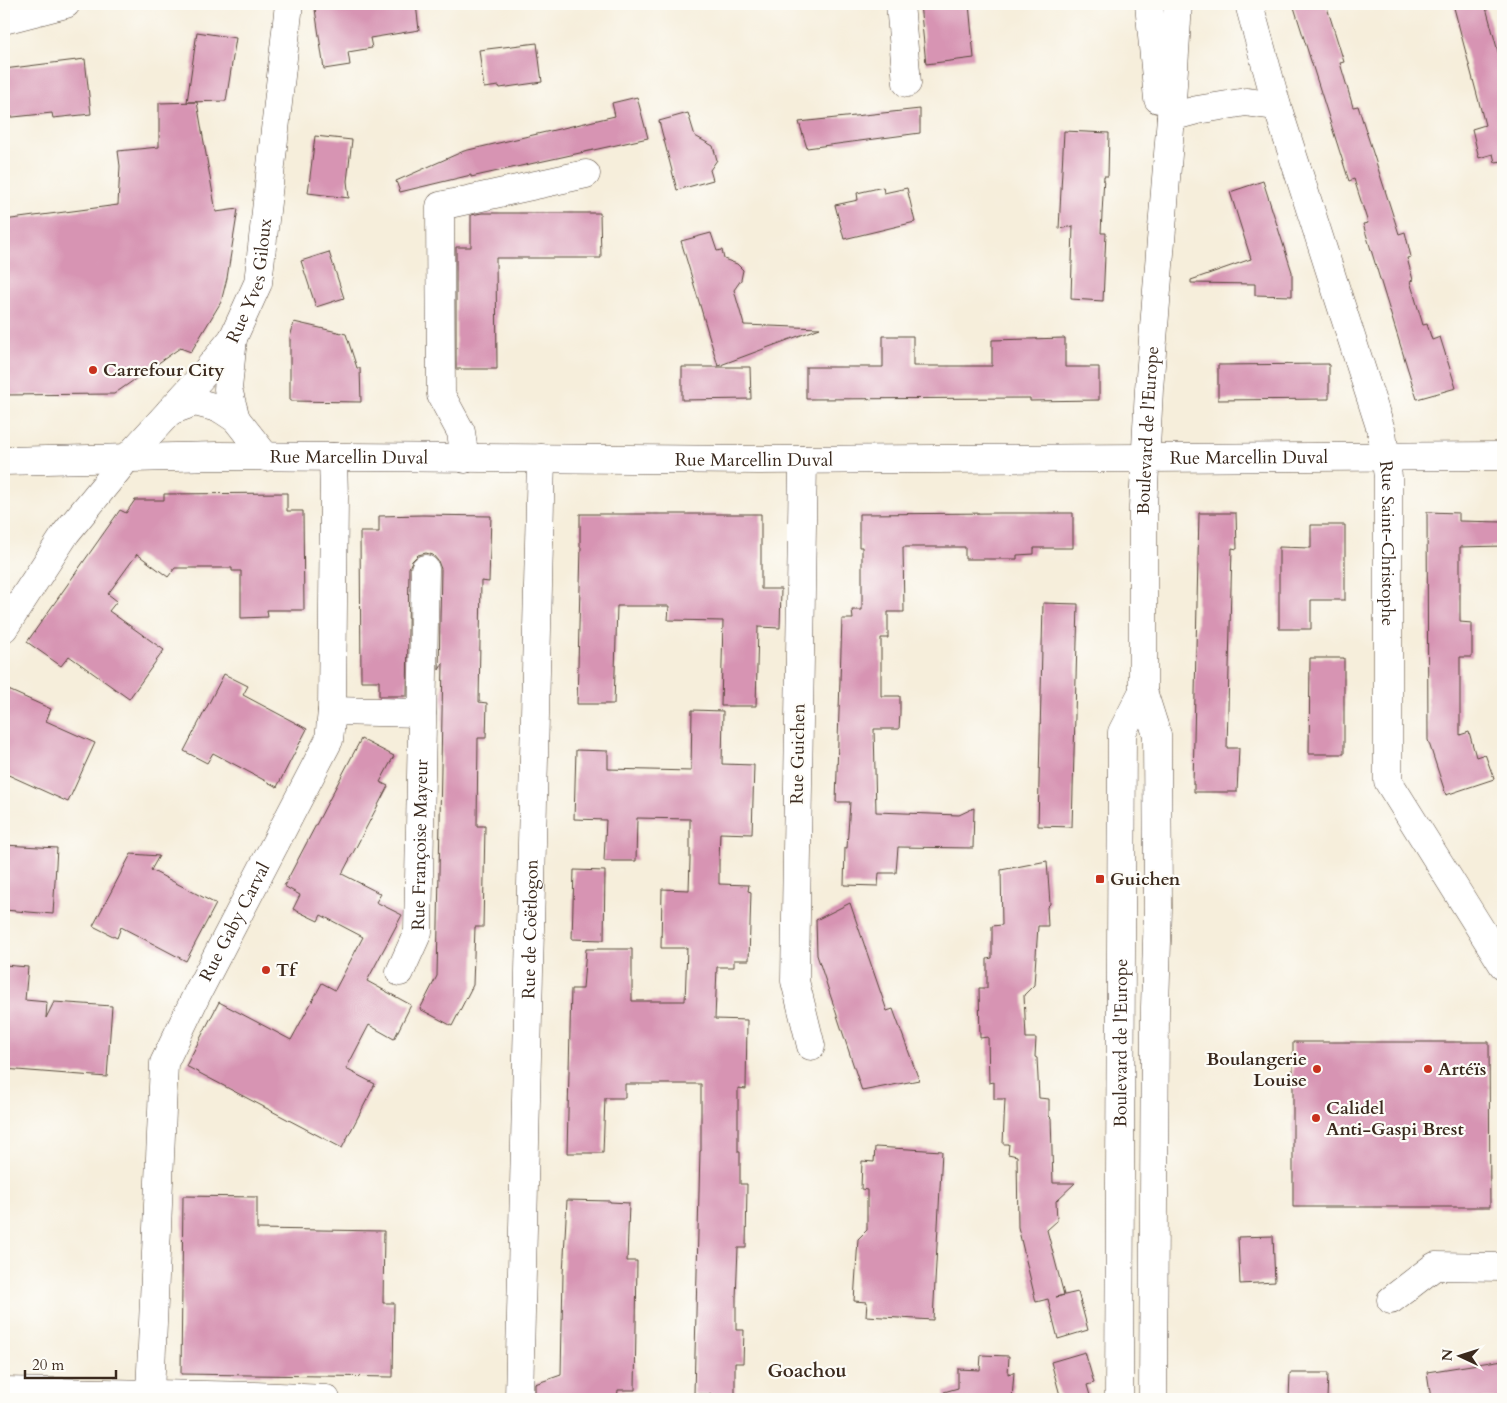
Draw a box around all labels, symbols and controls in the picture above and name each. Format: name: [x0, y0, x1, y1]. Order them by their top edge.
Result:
street label: Rue Yves Giloux: [220, 217, 278, 347]
street label: Boulevard de l'Europe: [1131, 345, 1165, 515]
place label: Carrefour City: [103, 358, 225, 383]
marker: Carrefour City: [87, 364, 99, 376]
street label: Rue Marcellin Duval: [270, 444, 429, 470]
street label: Rue Marcellin Duval: [1170, 444, 1329, 470]
street label: Rue Marcellin Duval: [675, 447, 834, 473]
street label: Rue Saint-Christophe: [1373, 459, 1401, 626]
street label: Rue Guichen: [785, 703, 811, 805]
street label: Rue Françoise Mayeur: [406, 759, 434, 931]
street label: Rue Gaby Carval: [193, 858, 276, 986]
street label: Rue de Coëtlogon: [516, 858, 544, 999]
place label: Guichen: [1110, 867, 1181, 892]
marker: Guichen: [1094, 873, 1106, 885]
place label: Tf: [276, 958, 298, 983]
street label: Boulevard de l'Europe: [1108, 958, 1133, 1128]
marker: Tf: [260, 964, 272, 976]
place label: Boulangerie Louise: [1206, 1047, 1307, 1093]
place label: Artéïs: [1438, 1057, 1486, 1082]
marker: Boulangerie Louise: [1311, 1063, 1323, 1075]
marker: Artéïs: [1422, 1063, 1434, 1075]
place label: Calidel Anti-Gaspi Brest: [1326, 1096, 1465, 1142]
marker: Calidel Anti-Gaspi Brest: [1310, 1112, 1322, 1124]
north arrow: [1434, 1330, 1484, 1380]
scale bar: [25, 1348, 116, 1380]
text: N: [1438, 1348, 1457, 1362]
text: 20 m: [32, 1355, 64, 1375]
district label: Goachou: [767, 1358, 847, 1384]

